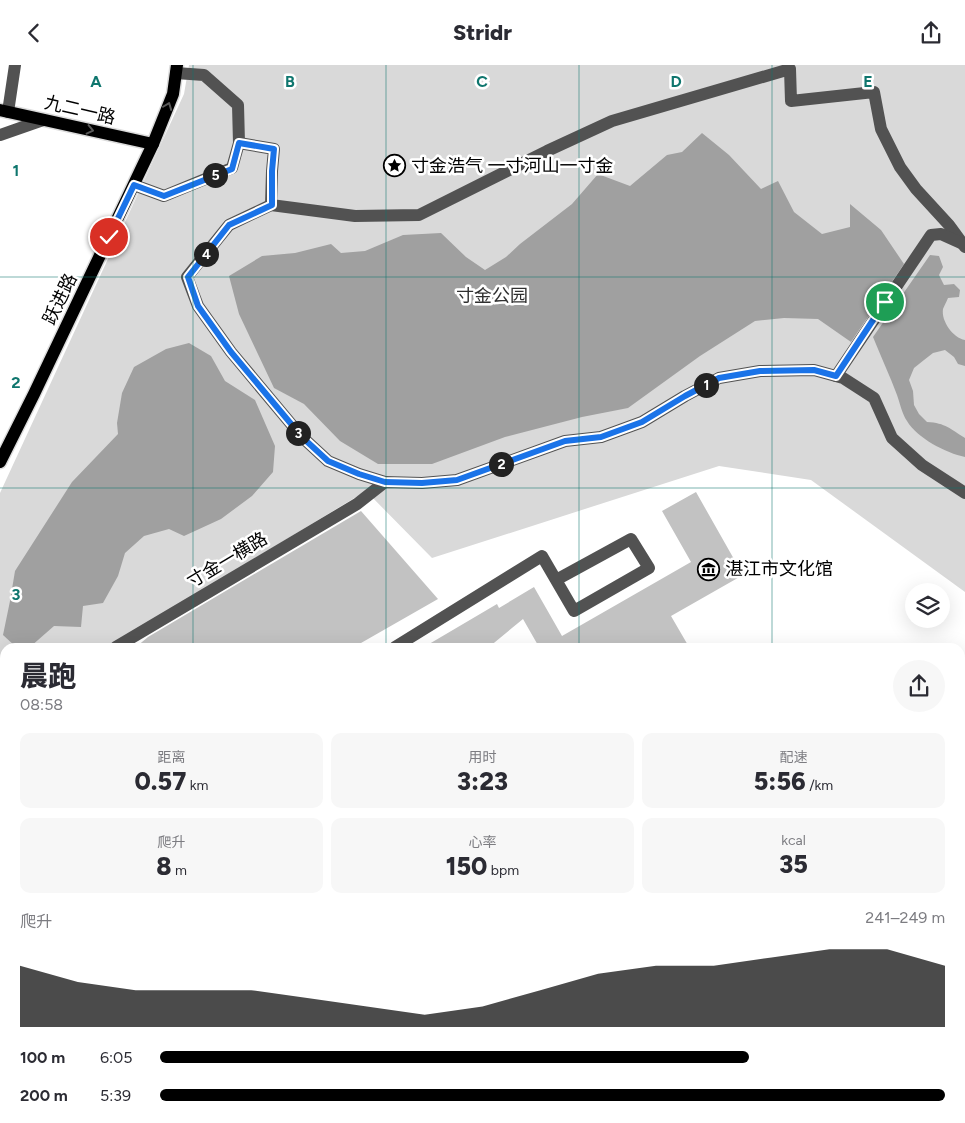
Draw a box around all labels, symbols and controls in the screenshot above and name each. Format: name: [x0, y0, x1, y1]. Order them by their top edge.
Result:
icon: back: [20, 19, 48, 47]
text: Stridr: [453, 19, 512, 46]
icon: share: [917, 19, 945, 47]
text: A: [90, 72, 102, 91]
text: B: [285, 72, 295, 91]
text: C: [476, 72, 488, 91]
text: D: [670, 72, 682, 91]
text: E: [863, 72, 873, 91]
street label: 九二一路: [42, 91, 118, 129]
one-way arrow: [162, 102, 172, 110]
one-way arrow: [86, 124, 95, 135]
place icon: 寸金浩气 一寸河山一寸金: [383, 154, 407, 178]
place label: 寸金浩气 一寸河山一寸金: [411, 155, 613, 177]
text: 1: [13, 161, 19, 180]
pin: 5: [202, 163, 228, 187]
text: 5: [211, 167, 220, 184]
pin: [88, 216, 130, 258]
icon: check: [95, 223, 123, 251]
pin: 4: [194, 241, 218, 267]
text: 4: [202, 246, 211, 263]
street label: 跃进路: [38, 270, 82, 328]
pin: [864, 281, 906, 323]
park label: 寸金公园: [456, 285, 528, 307]
icon: arrive: [871, 288, 899, 316]
text: 2: [11, 373, 21, 392]
pin: 1: [694, 373, 718, 397]
text: 1: [704, 377, 709, 394]
pin: 3: [286, 421, 310, 445]
text: 3: [295, 425, 302, 442]
pin: 2: [488, 451, 514, 477]
text: 2: [497, 456, 506, 473]
street label: 寸金一横路: [183, 527, 271, 593]
museum icon: 湛江市文化馆: [697, 557, 721, 581]
place label: 湛江市文化馆: [725, 558, 833, 580]
map controls: [905, 583, 950, 628]
button: layers: [905, 583, 950, 628]
text: 3: [12, 585, 21, 604]
text: 晨跑: [20, 659, 76, 693]
button: share: [893, 660, 945, 712]
text: 08:58: [20, 695, 63, 714]
text: 距离: [158, 749, 186, 766]
text: 用时: [469, 749, 497, 766]
text: 配速: [780, 749, 808, 766]
text: 0.57: [135, 766, 186, 796]
text: 3:23: [457, 766, 508, 796]
text: 5:56: [754, 766, 806, 796]
text: km: [186, 777, 208, 794]
text: /km: [806, 777, 833, 794]
text: kcal: [781, 832, 806, 849]
text: 爬升: [158, 834, 186, 851]
text: 心率: [469, 834, 497, 851]
text: 35: [779, 849, 808, 879]
text: 8: [156, 851, 171, 881]
text: 150: [446, 851, 487, 881]
text: m: [171, 862, 187, 879]
text: bpm: [487, 862, 519, 879]
text: 241–249 m: [865, 908, 945, 927]
text: 爬升: [20, 912, 52, 931]
text: 100 m: [20, 1048, 65, 1067]
text: 6:05: [100, 1048, 133, 1067]
text: 200 m: [20, 1086, 68, 1105]
text: 5:39: [100, 1086, 131, 1105]

